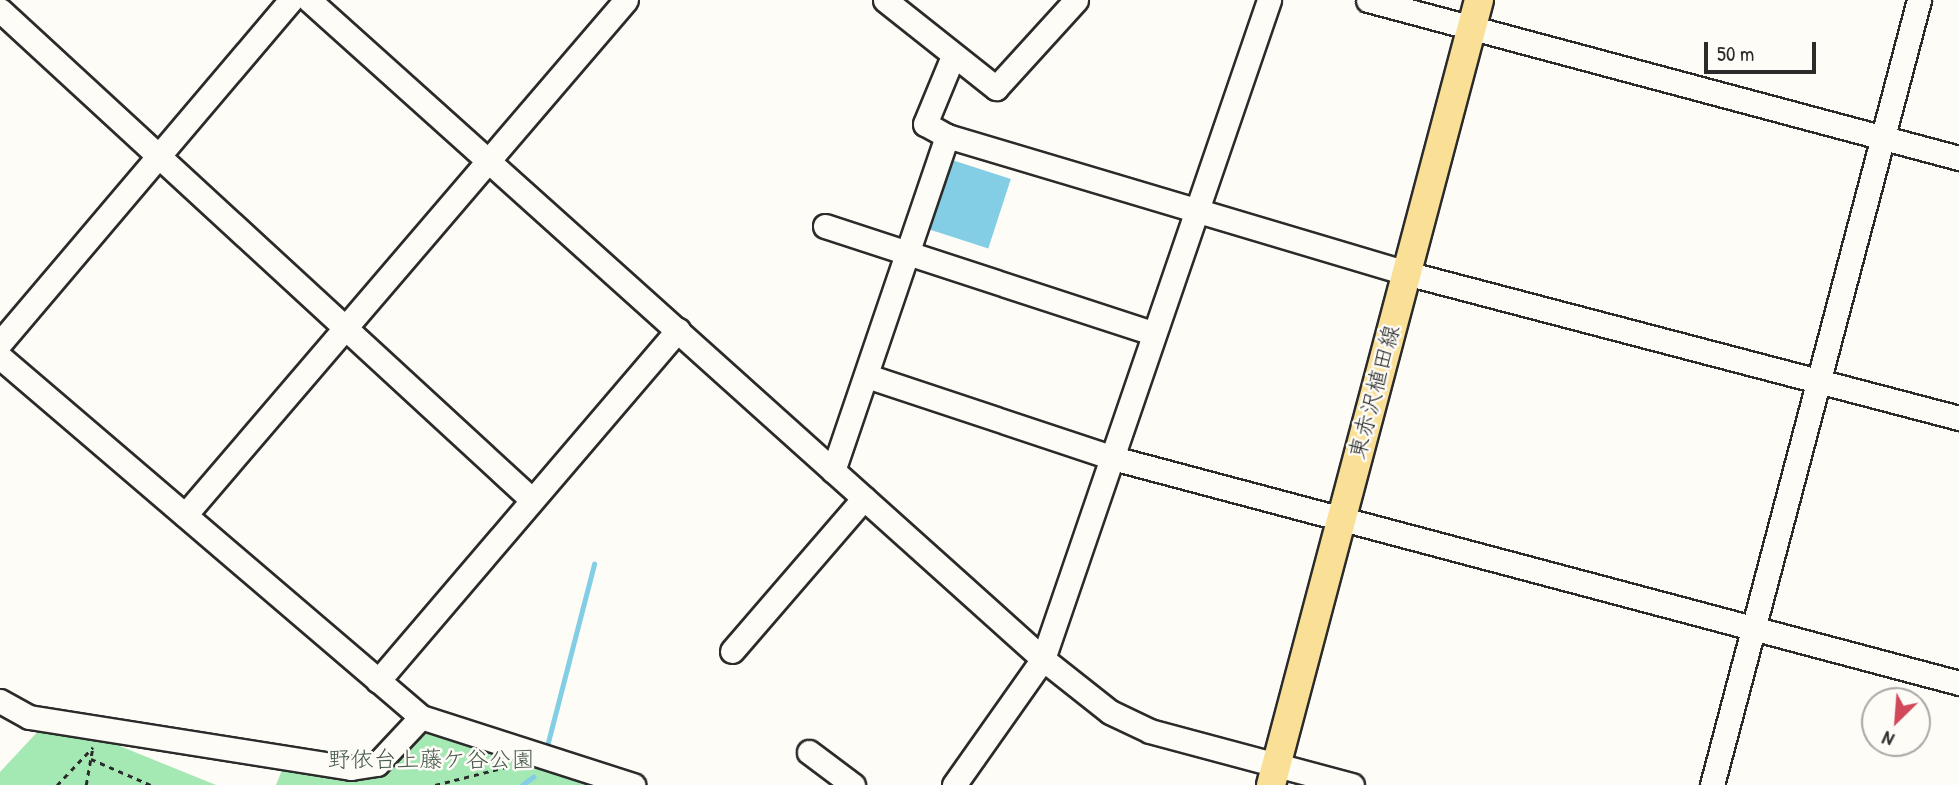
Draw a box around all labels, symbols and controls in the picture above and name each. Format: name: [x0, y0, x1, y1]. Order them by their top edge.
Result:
scale bar: [1707, 28, 1819, 72]
text: 50 m: [1717, 39, 1754, 68]
street label: 東赤沢植田線: [1343, 322, 1405, 462]
north arrow: [1861, 687, 1931, 757]
text: N: [1878, 725, 1898, 753]
park label: 野依台上藤ケ谷公園: [328, 745, 534, 773]

